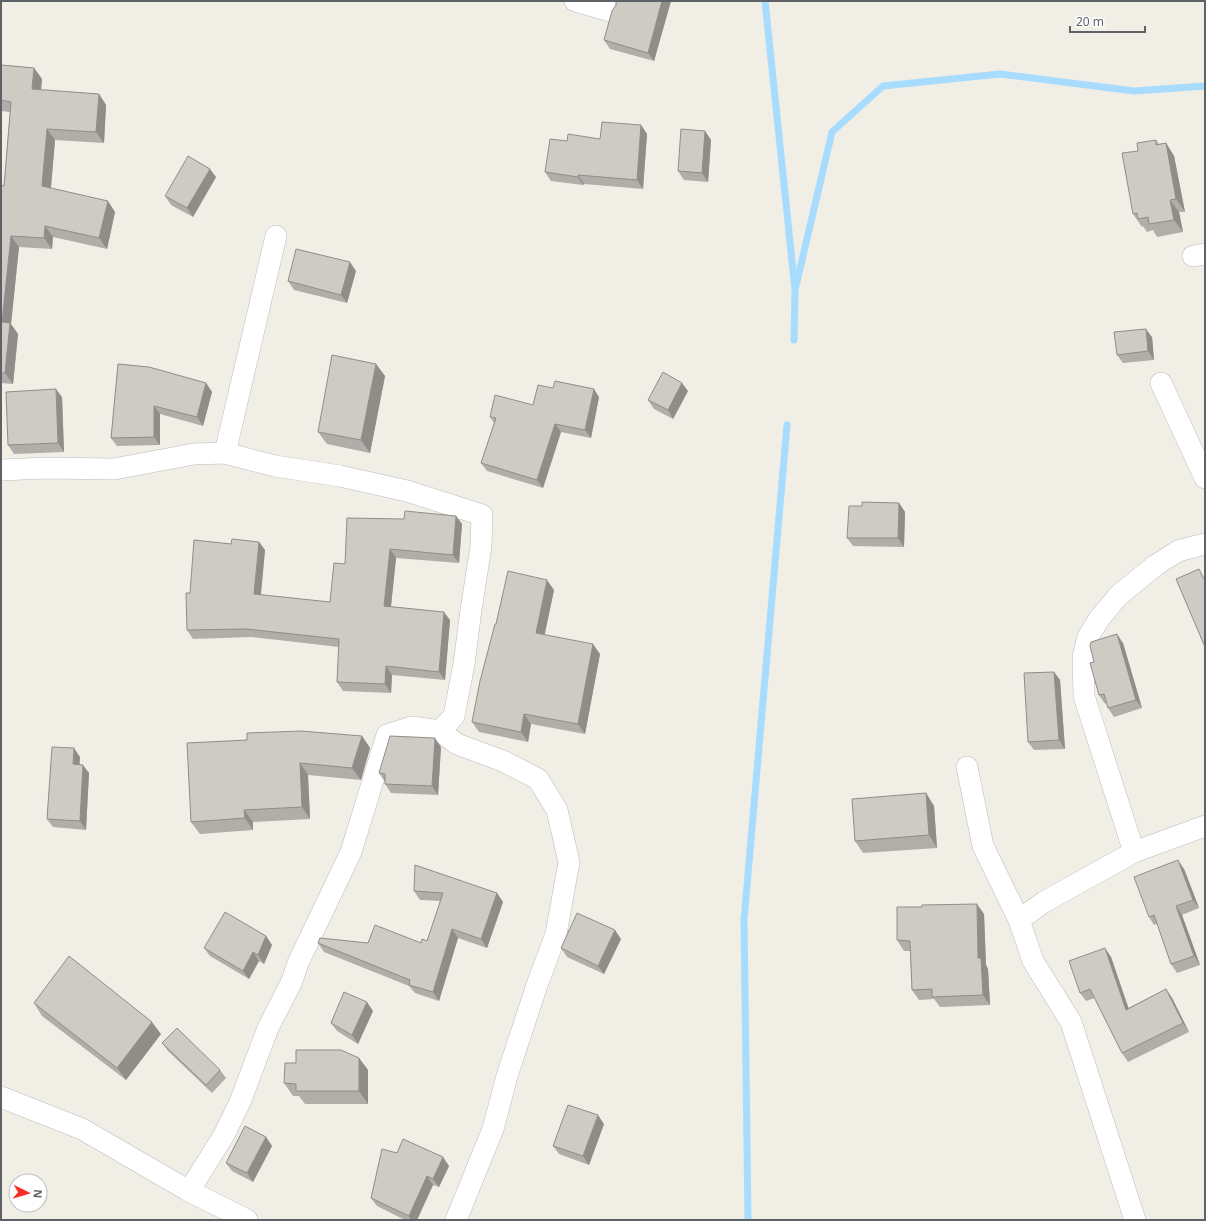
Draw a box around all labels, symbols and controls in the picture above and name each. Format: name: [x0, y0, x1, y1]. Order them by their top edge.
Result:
scale bar: [1070, 8, 1145, 34]
text: 20 m: [1076, 13, 1104, 30]
north arrow: [8, 1173, 48, 1213]
text: N: [31, 1189, 46, 1199]

